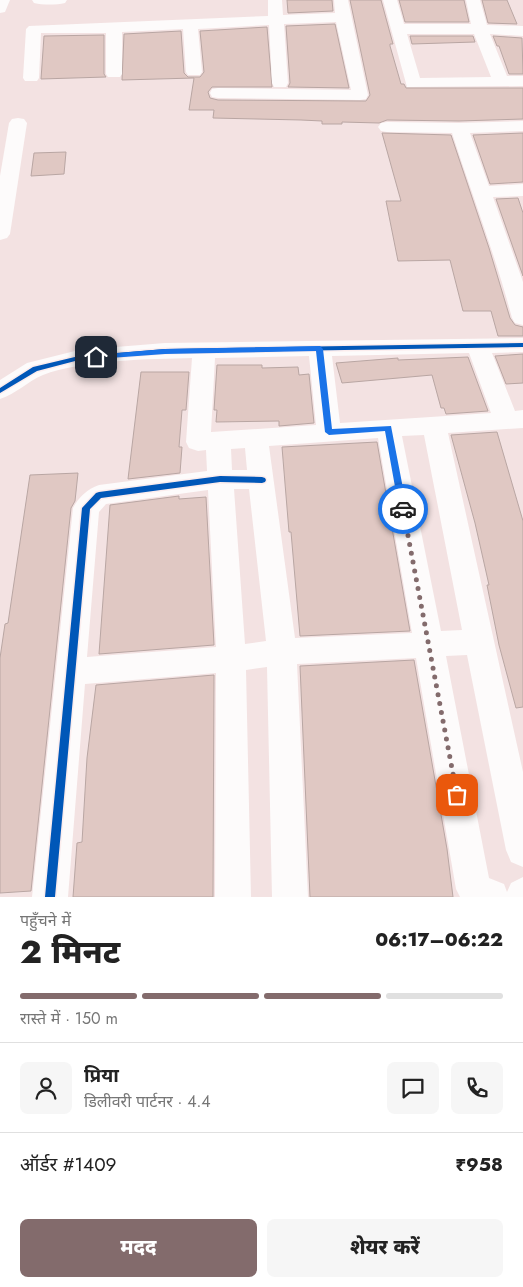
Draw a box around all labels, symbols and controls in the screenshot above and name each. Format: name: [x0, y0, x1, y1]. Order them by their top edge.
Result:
pin: [75, 336, 117, 378]
icon: home: [82, 343, 110, 371]
courier: [378, 484, 428, 534]
icon: car: [389, 495, 417, 523]
pin: [436, 774, 478, 816]
icon: bag: [443, 781, 471, 809]
text: पहुँचने में: [20, 909, 71, 932]
text: 06:17–06:22: [375, 926, 503, 953]
text: 2 मिनट: [20, 929, 120, 975]
text: रास्ते में · 150 m: [20, 1007, 118, 1030]
button: person: [20, 1062, 72, 1114]
text: प्रिया: [84, 1062, 119, 1089]
button: chat: [387, 1062, 439, 1114]
button: phone: [451, 1062, 503, 1114]
text: डिलीवरी पार्टनर · 4.4: [84, 1090, 211, 1113]
text: ऑर्डर #1409: [20, 1151, 117, 1178]
text: ₹958: [455, 1151, 503, 1178]
button: मदद: [20, 1219, 257, 1277]
button: शेयर करें: [267, 1219, 503, 1277]

